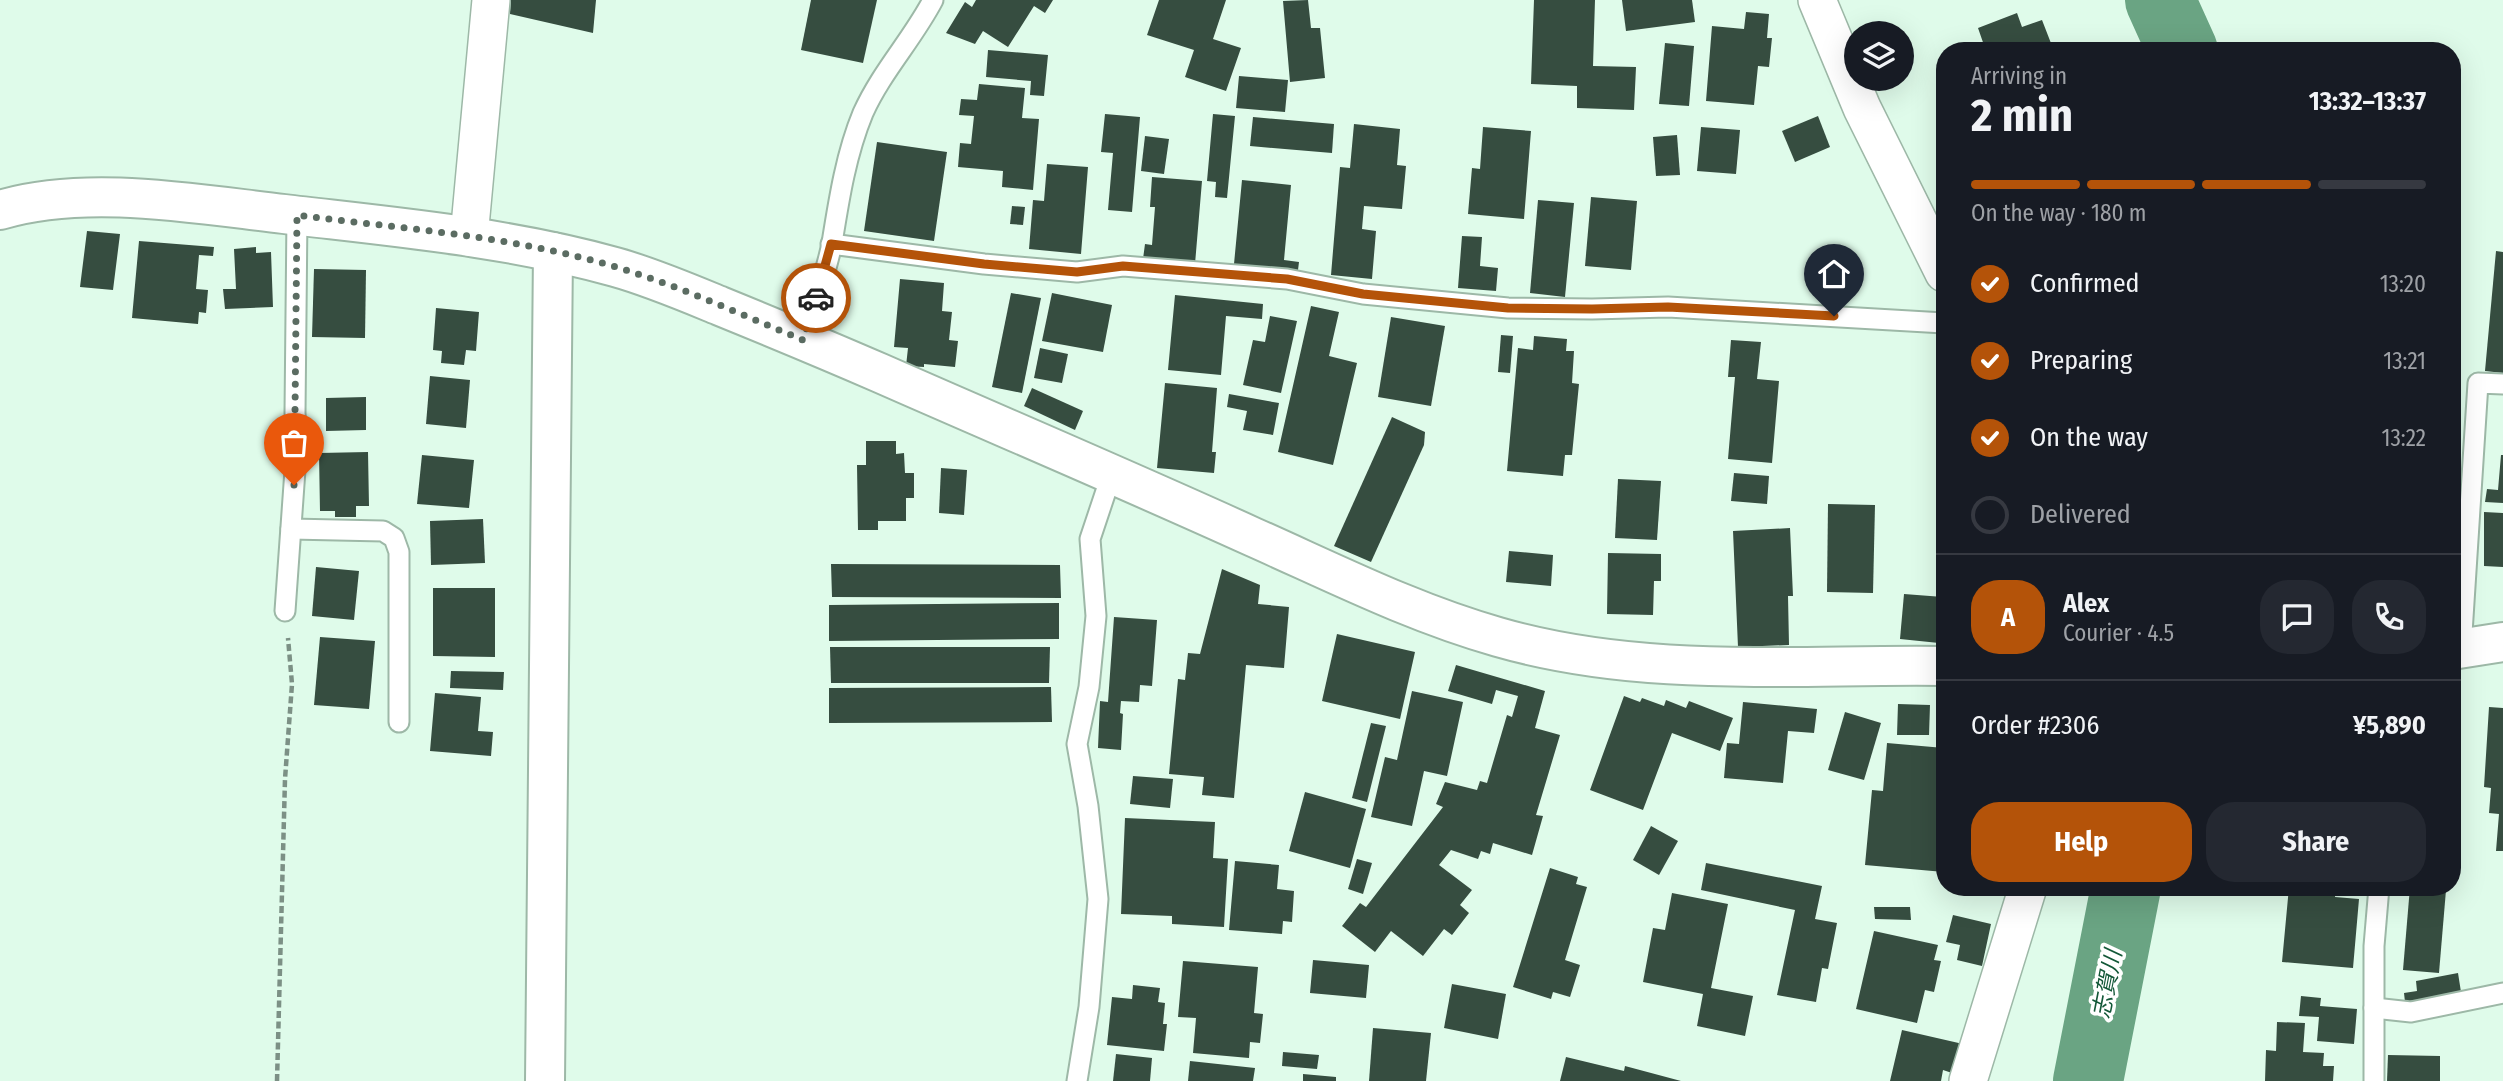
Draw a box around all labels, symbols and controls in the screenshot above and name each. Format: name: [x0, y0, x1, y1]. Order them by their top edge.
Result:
map controls: [1844, 21, 1914, 91]
button: layers: [1844, 21, 1914, 91]
text: Arriving in: [1971, 62, 2067, 90]
text: 13:32–13:37: [2309, 86, 2426, 117]
text: 2 min: [1971, 88, 2073, 143]
text: On the way · 180 m: [1971, 199, 2147, 227]
pin: [1804, 244, 1864, 316]
icon: home: [1815, 255, 1853, 293]
courier: [781, 263, 851, 333]
icon: check: [1971, 265, 2009, 303]
text: Confirmed: [2030, 268, 2140, 299]
text: 13:20: [2380, 270, 2426, 298]
icon: car: [797, 279, 835, 317]
icon: check: [1971, 342, 2009, 380]
text: Preparing: [2030, 345, 2132, 376]
text: 13:21: [2383, 347, 2426, 375]
pin: [264, 413, 324, 485]
icon: check: [1971, 419, 2009, 457]
text: On the way: [2030, 422, 2148, 453]
icon: bag: [275, 424, 313, 462]
text: 13:22: [2381, 424, 2426, 452]
text: Delivered: [2030, 499, 2131, 530]
button: chat: [2260, 580, 2334, 654]
button: phone: [2352, 580, 2426, 654]
text: Alex: [2063, 588, 2109, 619]
text: A: [2001, 602, 2015, 633]
text: Courier · 4.5: [2063, 619, 2174, 647]
text: Order #2306: [1971, 710, 2099, 741]
text: ¥5,890: [2353, 710, 2426, 741]
button: Help: [1971, 802, 2192, 882]
button: Share: [2206, 802, 2426, 882]
water label: 志賀川: [2087, 945, 2128, 1021]

